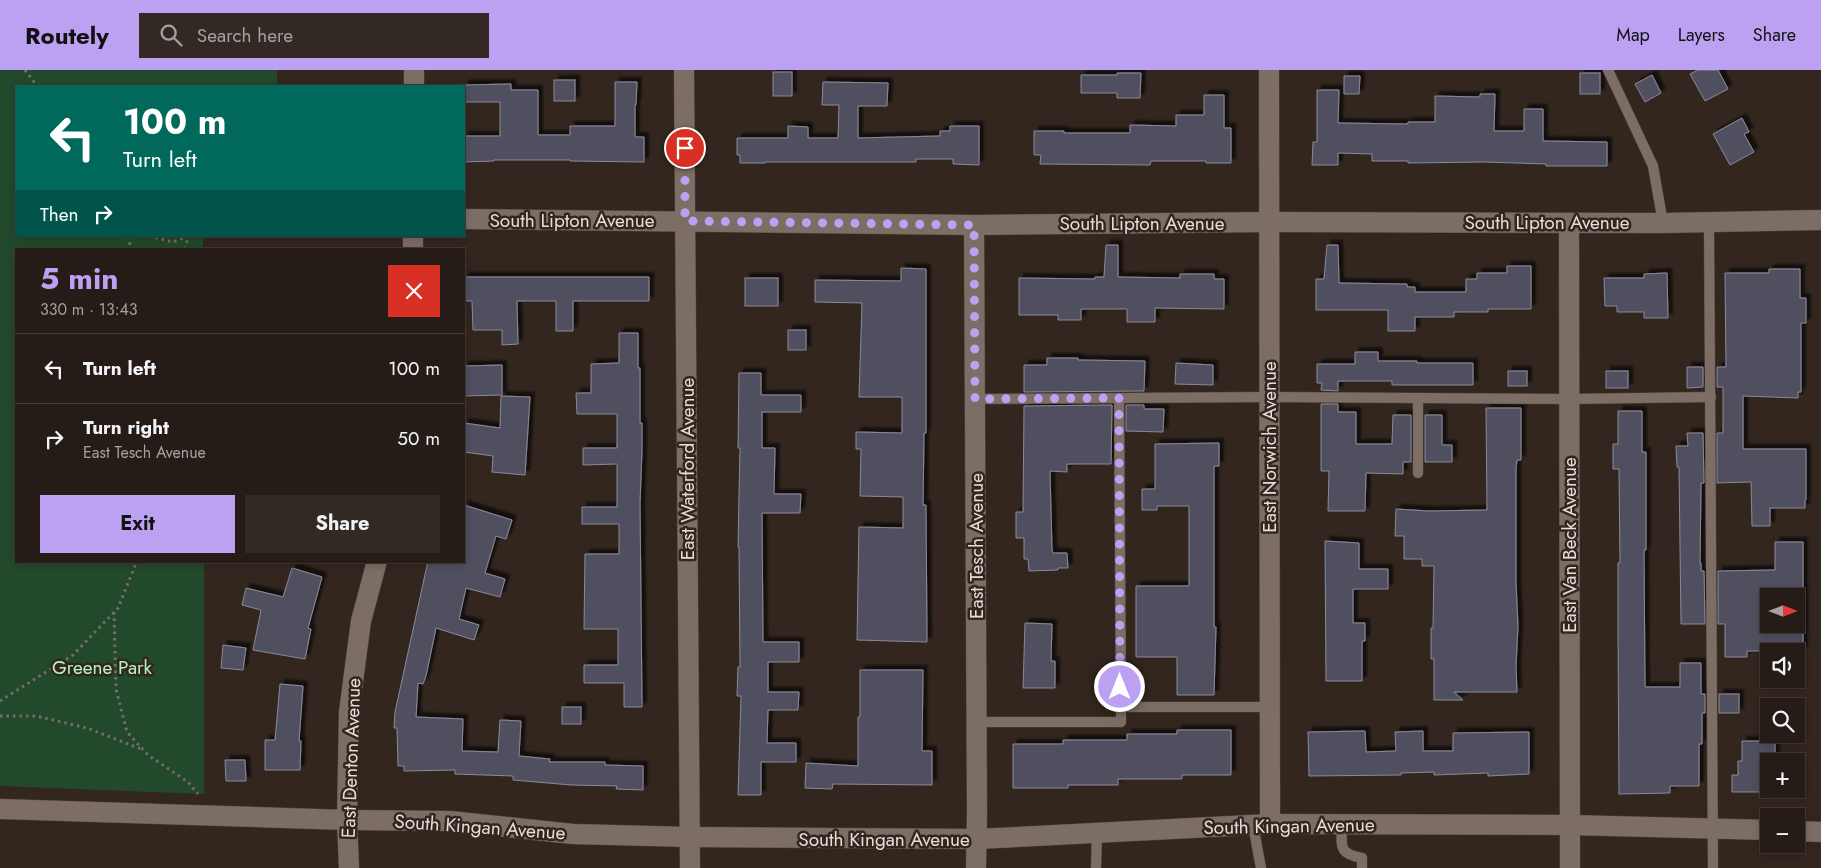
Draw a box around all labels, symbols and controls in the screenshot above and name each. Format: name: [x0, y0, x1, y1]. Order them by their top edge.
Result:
search box: [139, 13, 489, 58]
text: Routely: [25, 18, 109, 53]
icon: search: [157, 21, 185, 49]
text: Search here: [197, 22, 293, 49]
text: Map: [1616, 22, 1650, 48]
text: Layers: [1678, 22, 1725, 48]
text: Share: [1753, 22, 1796, 48]
text: 100 m: [123, 97, 226, 147]
icon: left: [40, 105, 105, 170]
pin: [664, 127, 706, 169]
icon: arrive: [671, 134, 699, 162]
text: Turn left: [123, 143, 197, 175]
icon: right: [89, 200, 117, 228]
text: Then: [40, 201, 79, 228]
street label: South Lipton Avenue: [489, 207, 655, 234]
street label: South Lipton Avenue: [1464, 209, 1630, 236]
street label: South Lipton Avenue: [1059, 210, 1225, 237]
text: 5 min: [40, 257, 118, 300]
button: close: [388, 265, 440, 317]
text: 330 m · 13:43: [40, 298, 138, 321]
icon: left: [40, 355, 68, 383]
text: Turn left: [83, 355, 156, 382]
text: 100 m: [388, 355, 440, 382]
street label: East Norwich Avenue: [1256, 361, 1283, 533]
street label: East Waterford Avenue: [674, 378, 701, 560]
text: Turn right: [83, 414, 169, 441]
icon: right: [40, 425, 68, 453]
text: 50 m: [397, 425, 440, 452]
text: East Tesch Avenue: [83, 441, 206, 464]
street label: East Van Beck Avenue: [1556, 457, 1583, 633]
street label: East Tesch Avenue: [963, 473, 990, 619]
button: Exit: [40, 495, 235, 553]
button: Share: [245, 495, 440, 553]
north arrow: [1760, 588, 1805, 632]
map controls: [1760, 588, 1805, 853]
button: sound: [1760, 643, 1805, 688]
park label: Greene Park: [52, 654, 153, 681]
position arrow: [1093, 660, 1145, 712]
street label: East Denton Avenue: [335, 677, 367, 838]
button: search: [1760, 698, 1805, 743]
button: +: [1760, 753, 1805, 798]
street label: South Kingan Avenue: [394, 808, 567, 846]
button: −: [1760, 808, 1805, 853]
street label: South Kingan Avenue: [1203, 811, 1375, 841]
street label: South Kingan Avenue: [798, 826, 970, 853]

